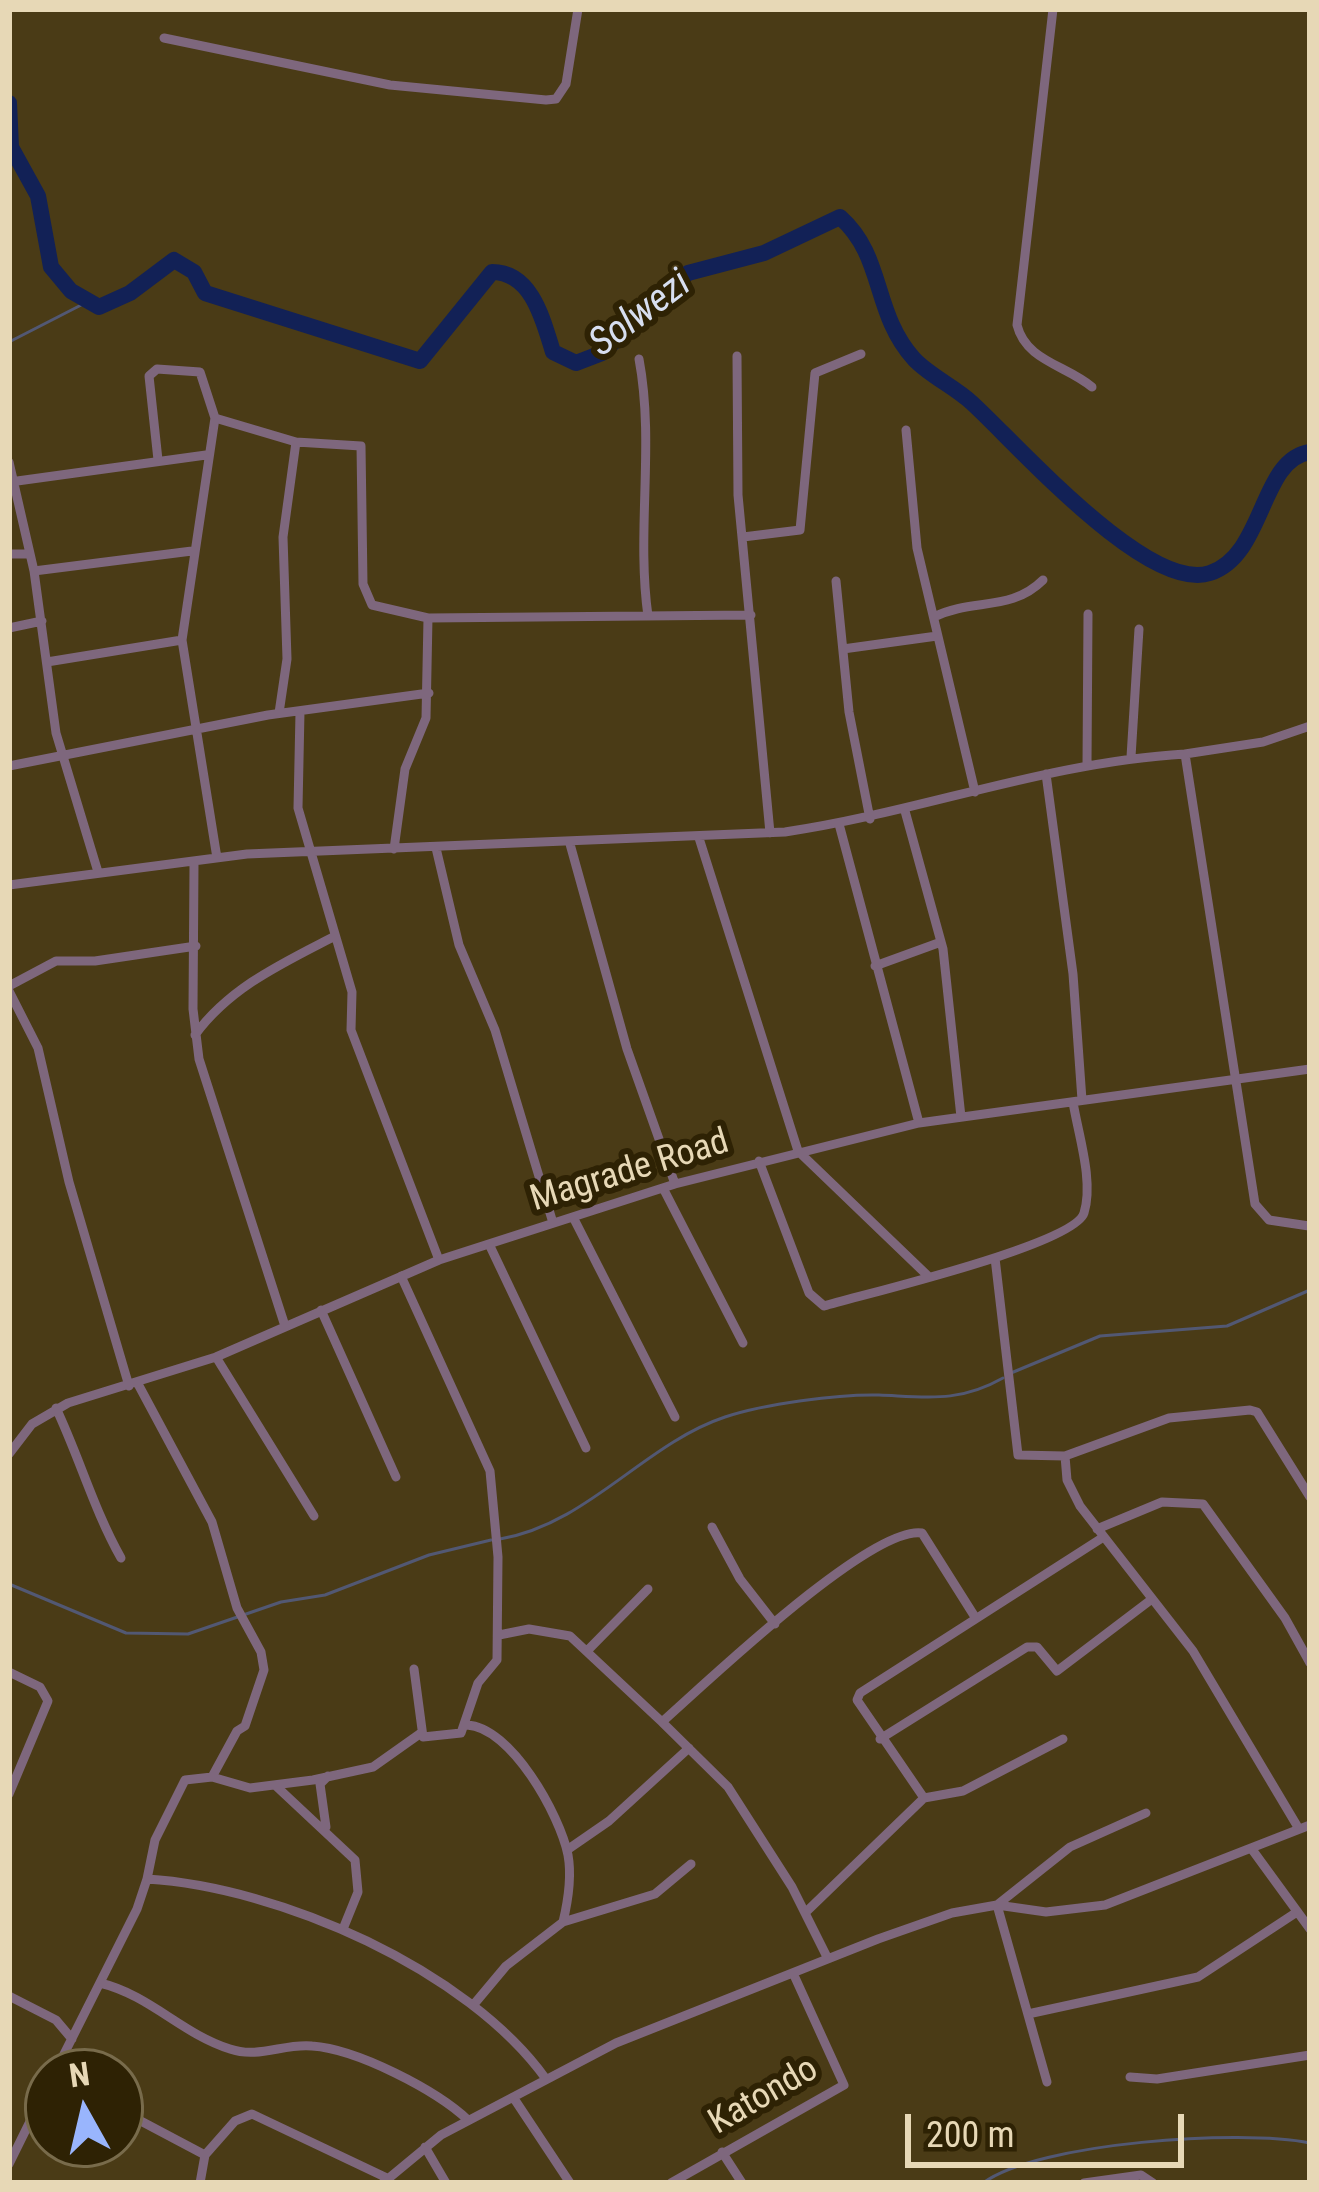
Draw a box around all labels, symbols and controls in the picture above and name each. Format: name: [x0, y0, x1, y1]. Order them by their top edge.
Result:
water label: Solwezi: [581, 262, 701, 368]
street label: Magrade Road: [526, 1121, 734, 1223]
north arrow: [24, 2048, 144, 2168]
street label: Katondo: [702, 2049, 826, 2145]
text: N: [67, 2054, 92, 2096]
scale bar: [911, 2090, 1190, 2164]
text: 200 m: [926, 2114, 1015, 2156]

